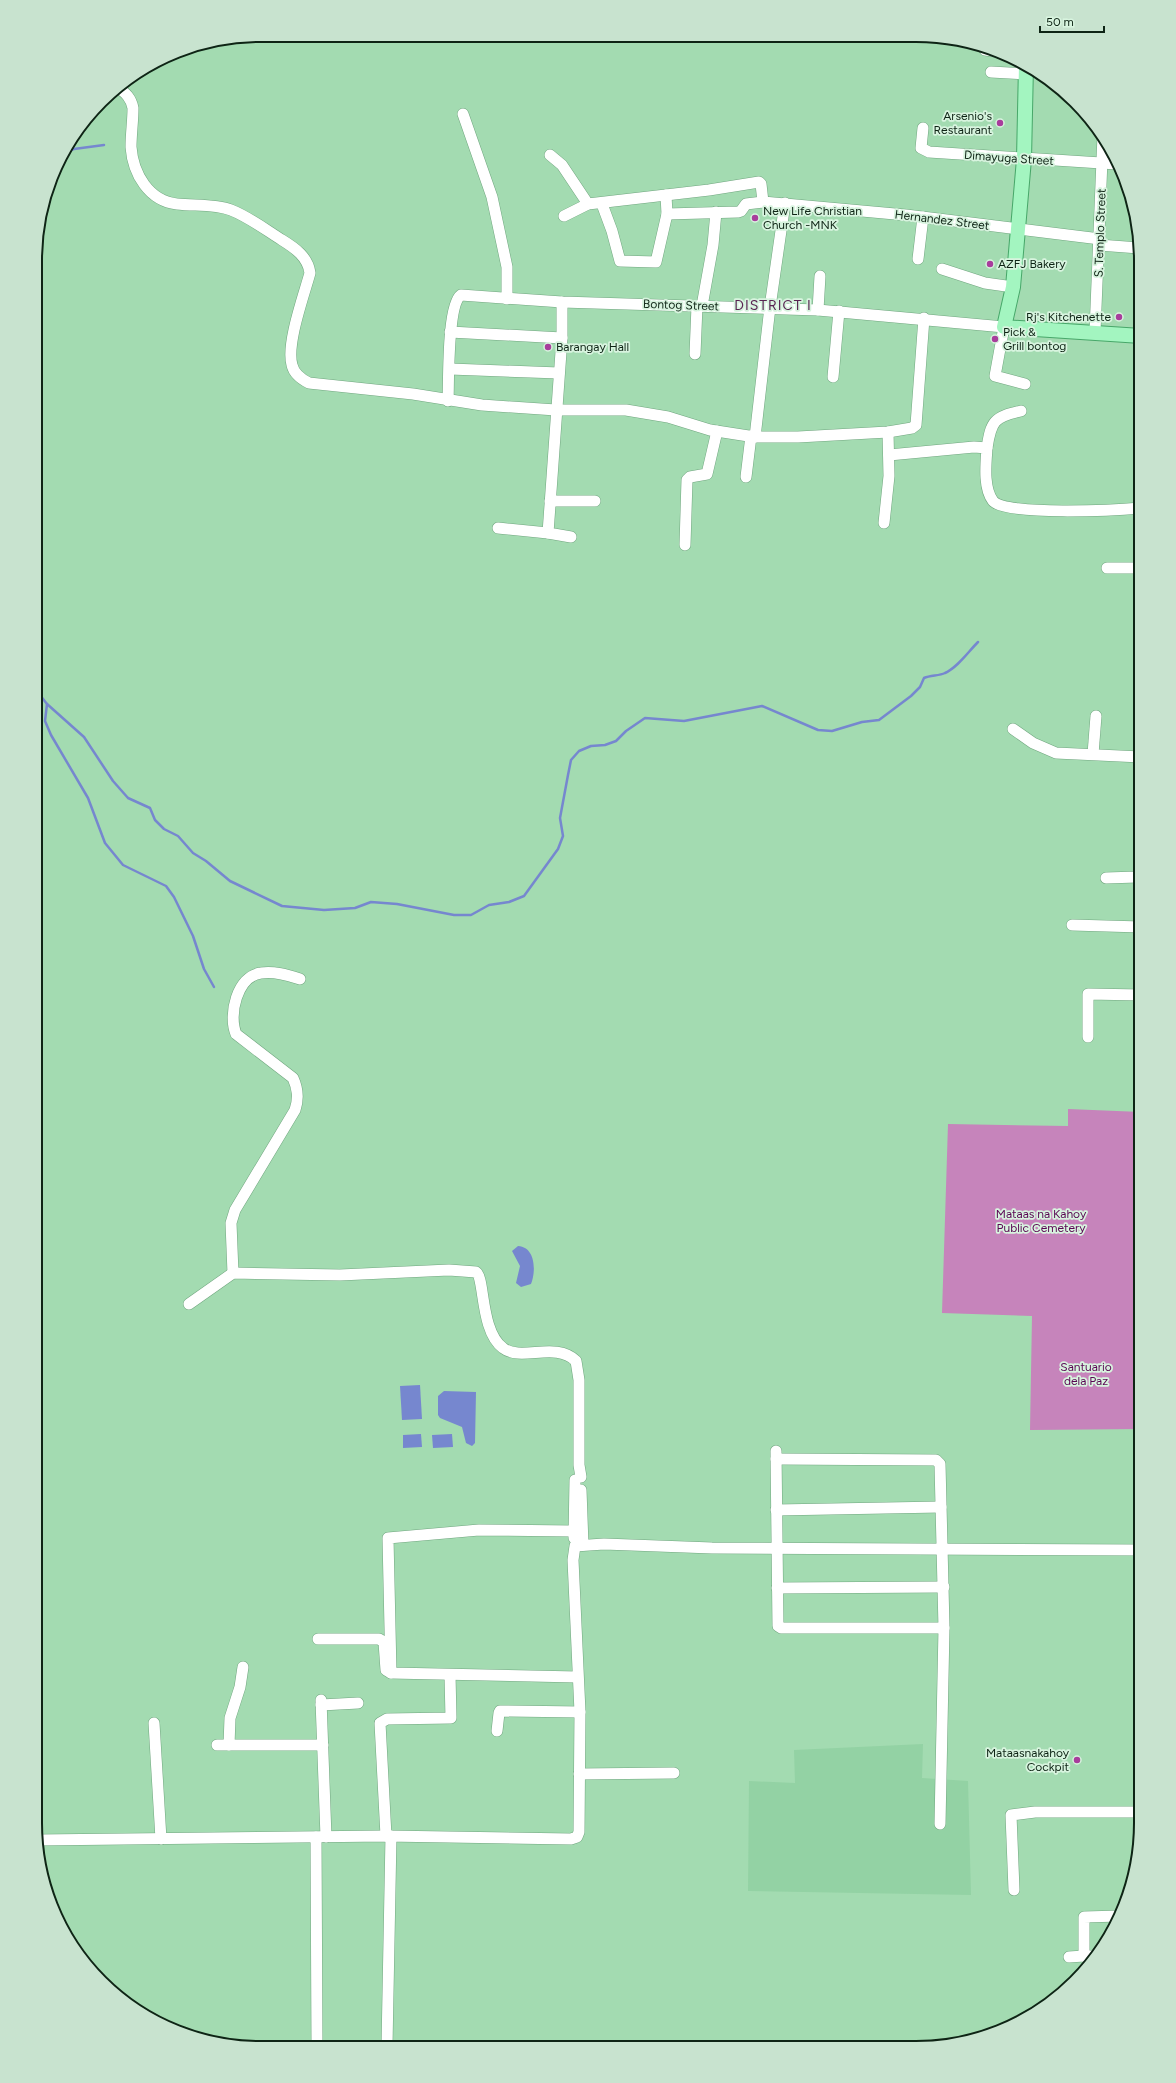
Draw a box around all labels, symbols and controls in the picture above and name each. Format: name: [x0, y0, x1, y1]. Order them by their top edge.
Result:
scale bar: [1040, 8, 1104, 34]
text: 50 m: [1046, 15, 1074, 29]
place label: Arsenio's Restaurant: [934, 109, 992, 137]
marker: Arsenio's Restaurant: [995, 118, 1005, 128]
street label: Dimayuga Street: [964, 148, 1055, 168]
street label: S. Templo Street: [1091, 188, 1109, 278]
place label: New Life Christian Church -MNK: [763, 204, 862, 232]
street label: Hernandez Street: [894, 207, 991, 233]
marker: New Life Christian Church -MNK: [750, 213, 760, 223]
place label: AZFJ Bakery: [998, 257, 1066, 271]
marker: AZFJ Bakery: [985, 259, 995, 269]
street label: Bontog Street: [643, 297, 720, 313]
district label: DISTRICT I: [734, 297, 812, 314]
place label: Rj's Kitchenette: [1026, 310, 1111, 324]
marker: Rj's Kitchenette: [1114, 312, 1124, 322]
place label: Pick & Grill bontog: [1003, 325, 1066, 353]
marker: Pick & Grill bontog: [990, 334, 1000, 344]
place label: Barangay Hall: [556, 340, 629, 354]
marker: Barangay Hall: [543, 342, 553, 352]
park label: Mataas na Kahoy Public Cemetery: [996, 1207, 1087, 1235]
park label: Santuario dela Paz: [1060, 1360, 1112, 1388]
place label: Mataasnakahoy Cockpit: [986, 1746, 1070, 1774]
marker: Mataasnakahoy Cockpit: [1072, 1755, 1082, 1765]

